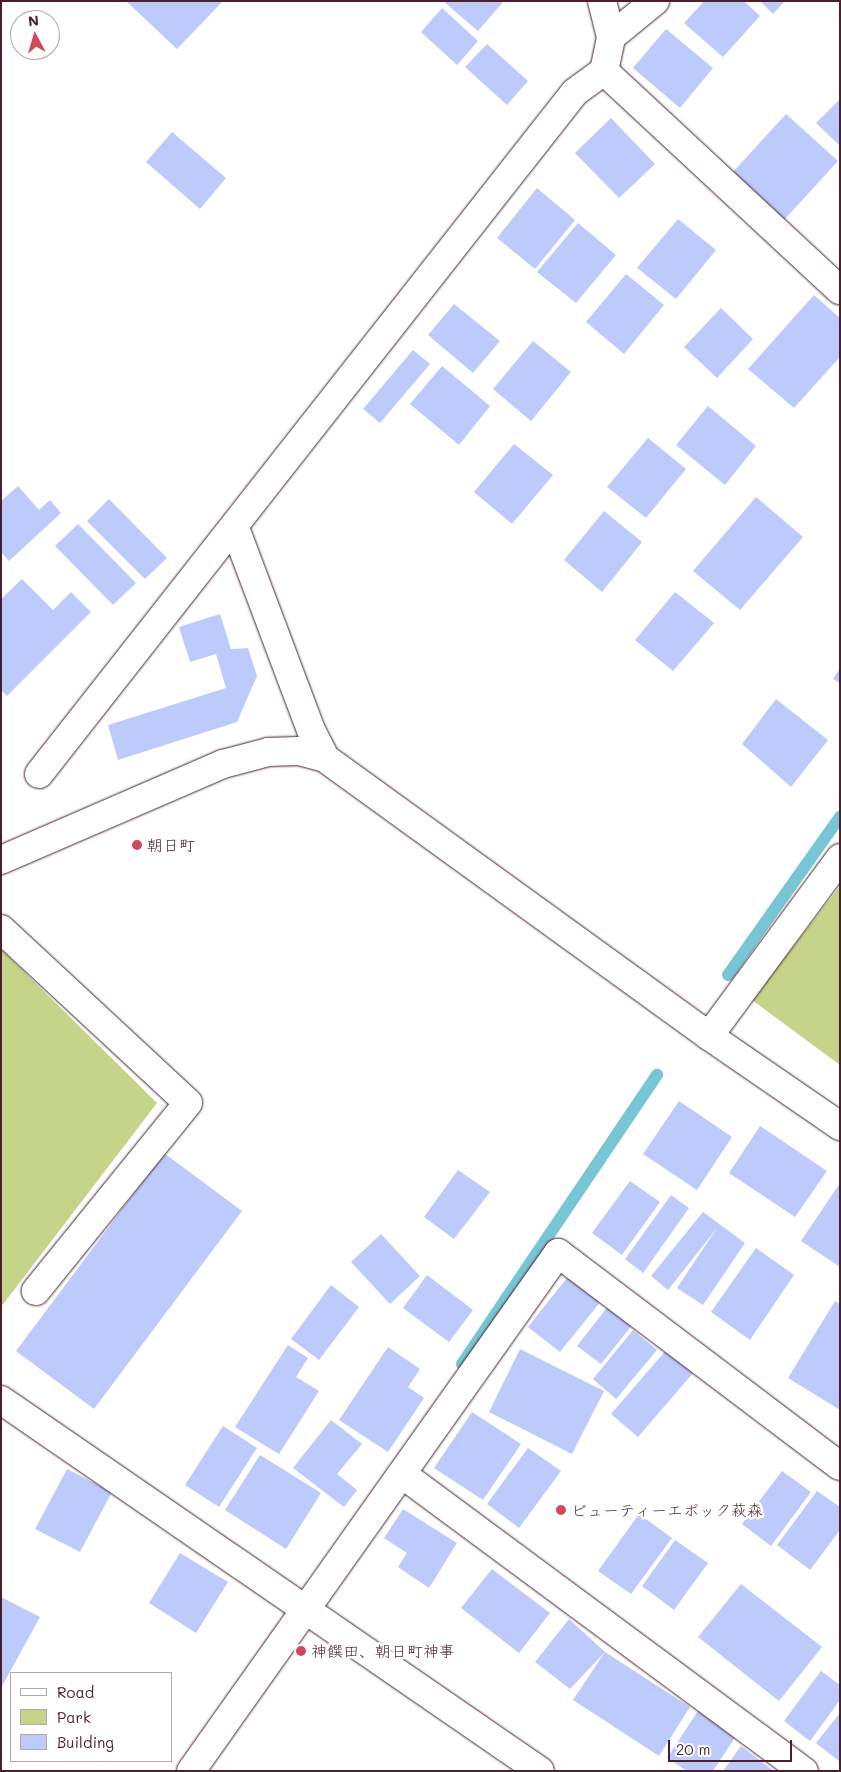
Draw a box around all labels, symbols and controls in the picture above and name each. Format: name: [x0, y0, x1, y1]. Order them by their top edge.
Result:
north arrow: [10, 10, 60, 60]
text: N: [27, 11, 40, 31]
place label: 朝日町: [147, 835, 195, 855]
marker: 朝日町: [131, 839, 143, 851]
place label: ビューティーエポック萩森: [571, 1500, 763, 1520]
marker: ビューティーエポック萩森: [555, 1504, 567, 1516]
place label: 神饌田、朝日町神事: [311, 1641, 455, 1661]
marker: 神饌田、朝日町神事: [295, 1645, 307, 1657]
legend: [10, 1672, 172, 1762]
text: Road: [57, 1682, 94, 1702]
text: Park: [57, 1707, 91, 1727]
scale bar: [671, 1730, 795, 1762]
text: Building: [57, 1732, 114, 1752]
text: 20 m: [676, 1739, 710, 1759]

